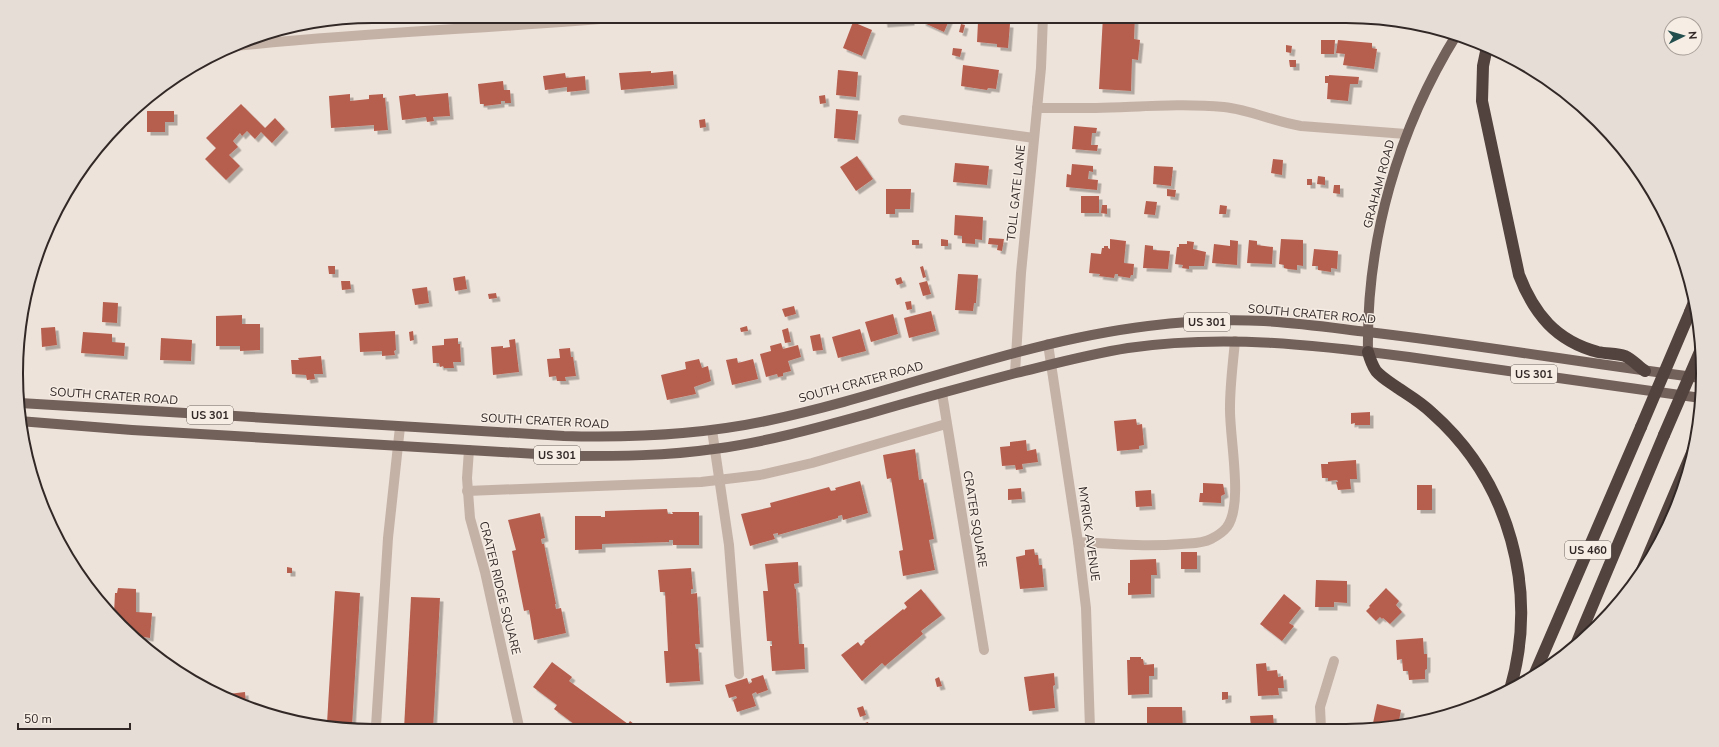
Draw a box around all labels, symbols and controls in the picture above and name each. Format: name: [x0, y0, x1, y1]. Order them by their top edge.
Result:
north arrow: [1663, 16, 1703, 56]
text: N: [1685, 30, 1700, 40]
street label: GRAHAM ROAD: [1359, 138, 1399, 230]
street label: TOLL GATE LANE: [1003, 144, 1029, 242]
street label: SOUTH CRATER ROAD: [1247, 300, 1377, 328]
road number: US 301: [1184, 313, 1230, 331]
street label: SOUTH CRATER ROAD: [797, 358, 925, 406]
road number: US 301: [1511, 365, 1557, 383]
street label: SOUTH CRATER ROAD: [49, 384, 179, 408]
road number: US 301: [187, 406, 233, 424]
street label: SOUTH CRATER ROAD: [480, 410, 610, 432]
road number: US 301: [534, 446, 580, 464]
street label: CRATER SQUARE: [959, 469, 991, 569]
street label: MYRICK AVENUE: [1074, 486, 1104, 582]
street label: CRATER RIDGE SQUARE: [476, 520, 524, 656]
road number: US 460: [1565, 541, 1611, 559]
scale bar: [18, 705, 130, 731]
text: 50 m: [24, 711, 52, 727]

